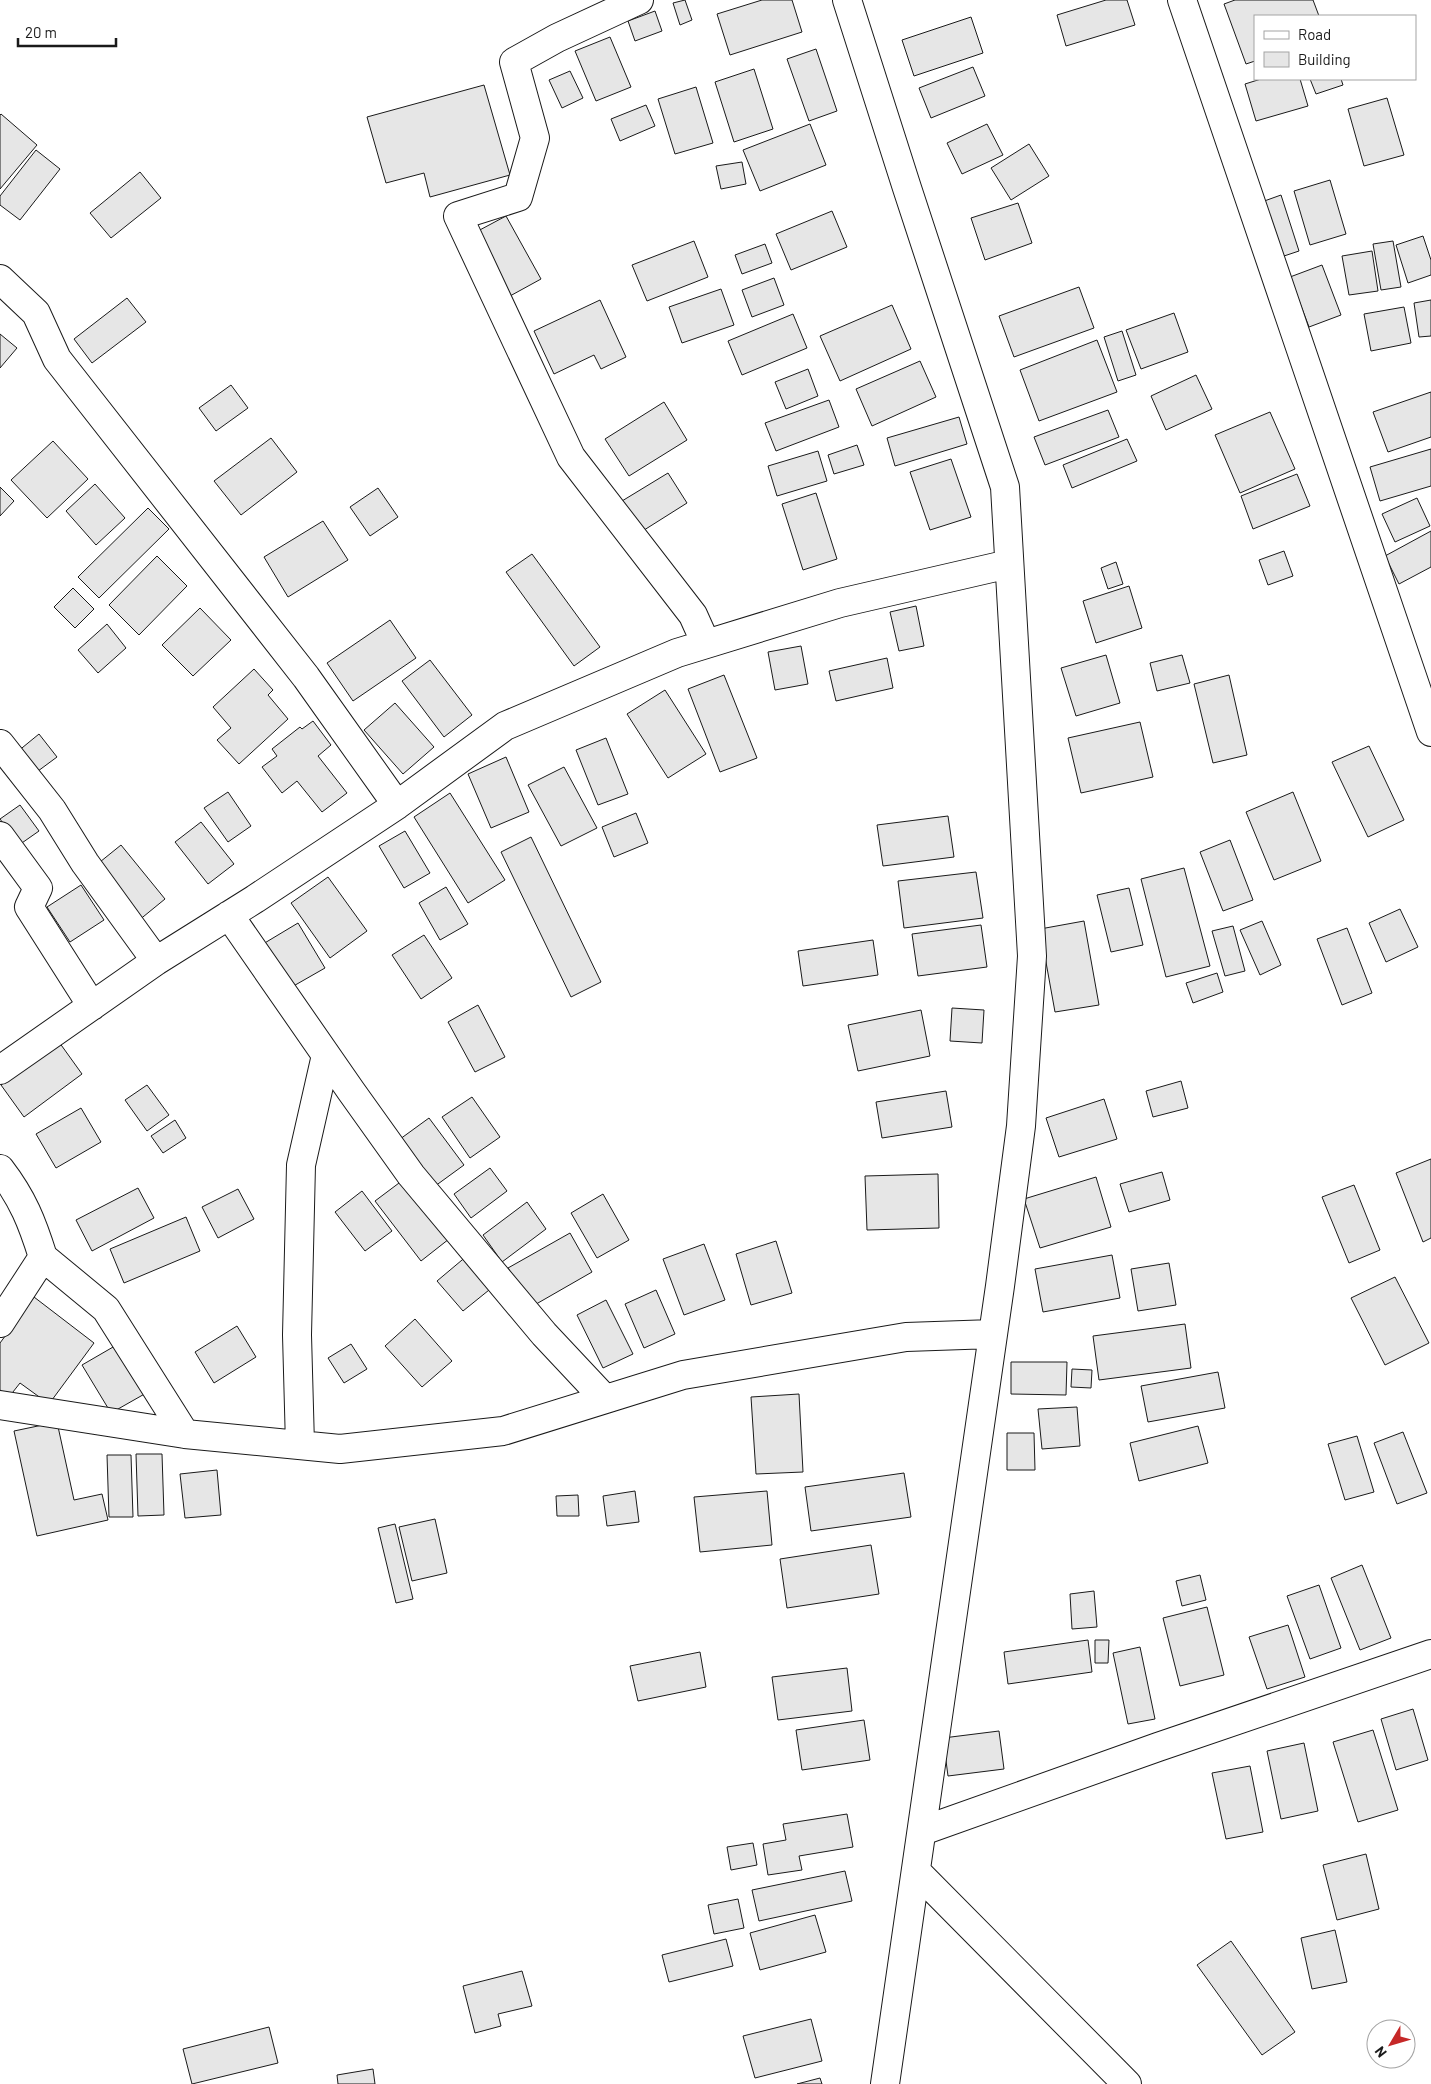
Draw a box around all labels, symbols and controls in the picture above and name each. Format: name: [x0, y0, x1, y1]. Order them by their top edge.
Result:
scale bar: [18, 15, 115, 47]
legend: [1254, 15, 1416, 80]
text: 20 m: [25, 23, 57, 41]
text: Road: [1298, 25, 1331, 43]
text: Building: [1298, 50, 1351, 68]
north arrow: [1366, 2019, 1416, 2069]
text: N: [1371, 2043, 1390, 2061]

